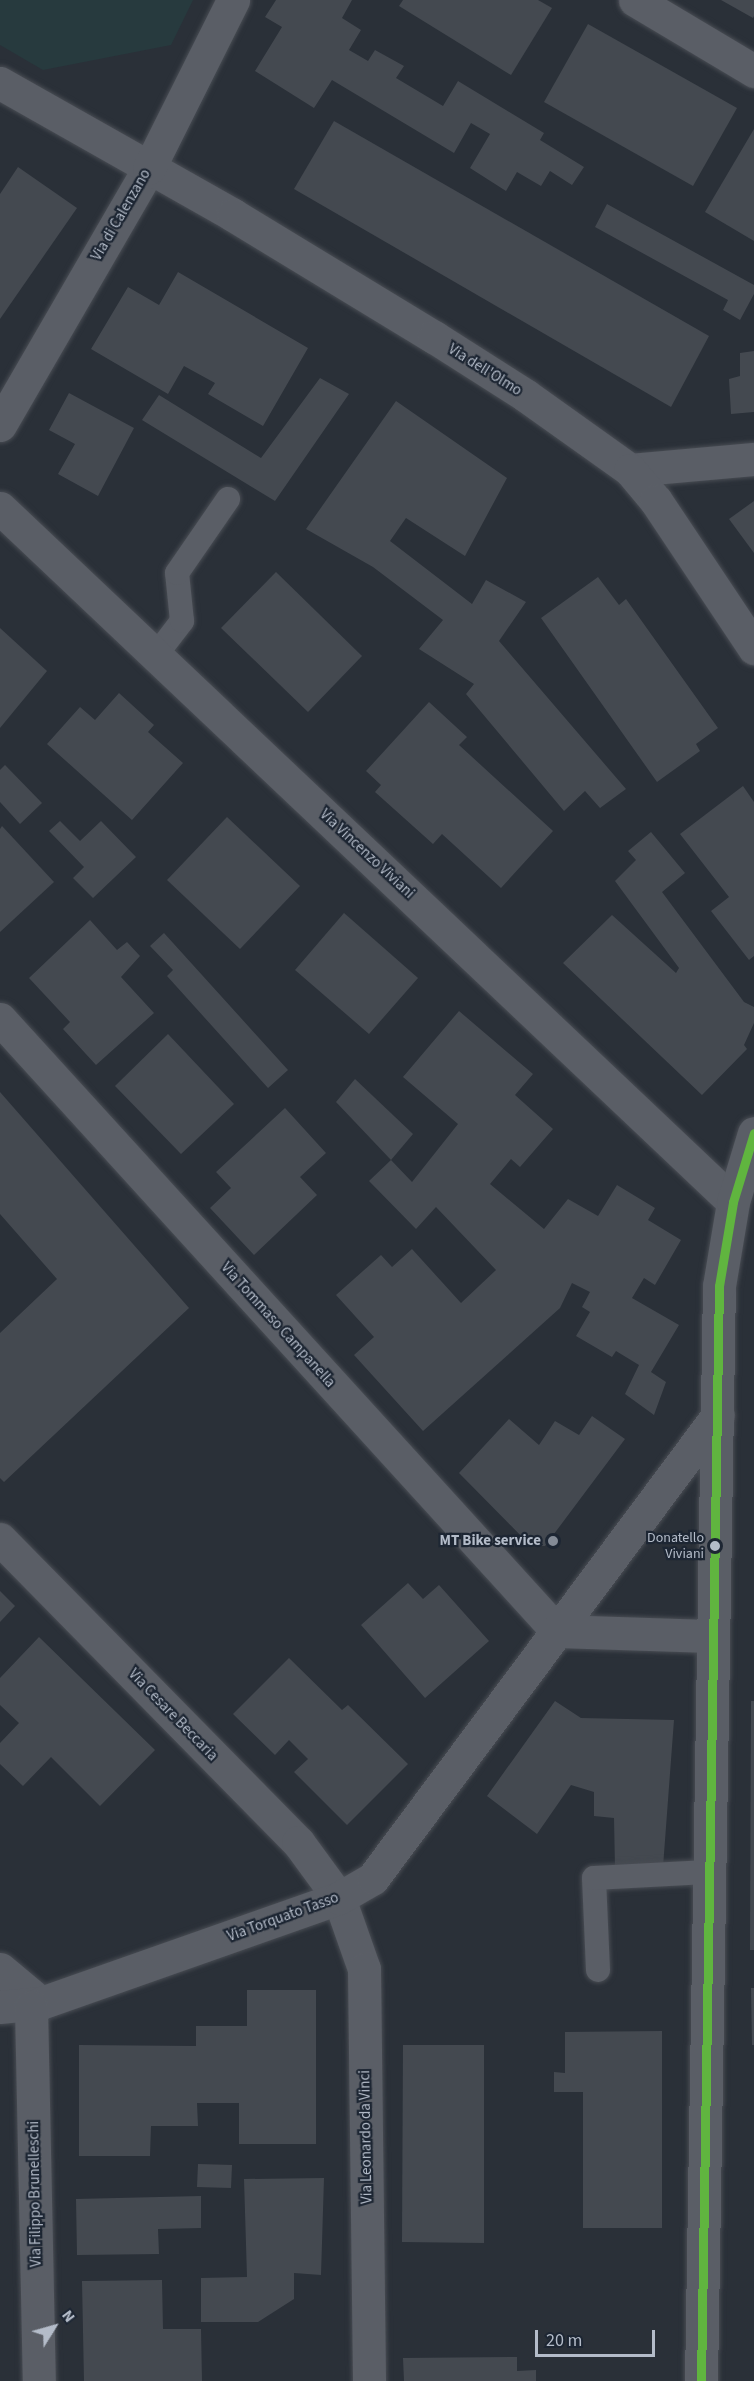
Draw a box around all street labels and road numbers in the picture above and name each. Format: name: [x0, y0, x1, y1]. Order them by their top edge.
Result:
street label: Via di Calenzano: [88, 166, 154, 264]
street label: Via dell'Olmo: [445, 340, 525, 400]
street label: Via Vincenzo Viviani: [316, 806, 418, 902]
street label: Via Tommaso Campanella: [217, 1259, 339, 1391]
street label: Via Cesare Beccaria: [125, 1665, 221, 1765]
street label: Via Torquato Tasso: [225, 1888, 341, 1946]
street label: Via Leonardo da Vinci: [356, 2070, 376, 2204]
street label: Via Filippo Brunelleschi: [25, 2121, 45, 2267]

